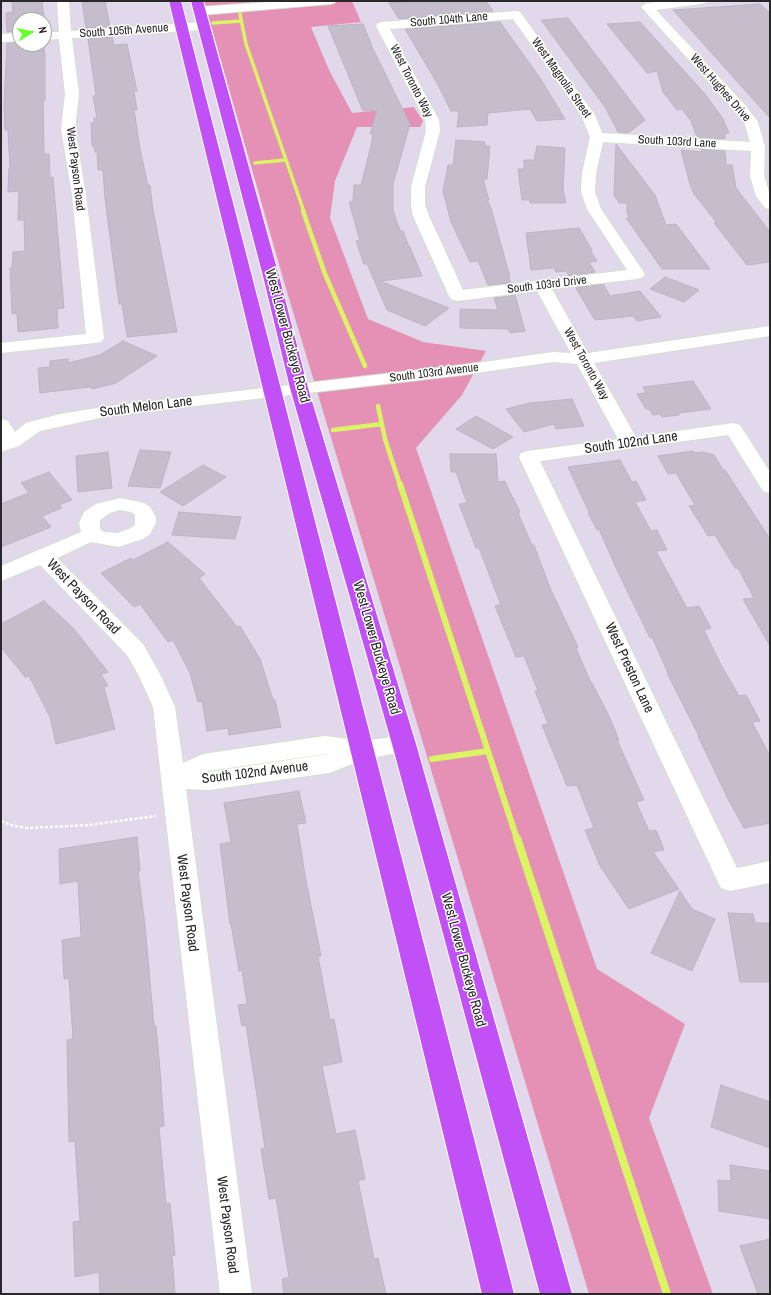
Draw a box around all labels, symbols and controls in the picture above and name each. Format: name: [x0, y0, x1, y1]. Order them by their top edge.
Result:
street label: South 104th Lane: [410, 9, 488, 31]
north arrow: [12, 12, 52, 52]
street label: South 105th Avenue: [79, 21, 169, 41]
text: N: [35, 25, 50, 34]
street label: West Magnolia Street: [528, 35, 594, 121]
street label: West Toronto Way: [386, 42, 436, 120]
street label: West Hughes Drive: [687, 51, 753, 125]
street label: West Payson Road: [63, 126, 87, 212]
street label: South 103rd Lane: [638, 133, 716, 151]
street label: West Lower Buckeye Road: [261, 267, 313, 405]
street label: South 103rd Drive: [506, 273, 588, 297]
street label: West Toronto Way: [560, 326, 612, 402]
street label: South 103rd Avenue: [389, 360, 479, 386]
street label: South Melon Lane: [99, 393, 193, 421]
street label: South 102nd Lane: [583, 428, 679, 458]
street label: West Payson Road: [43, 556, 123, 638]
street label: West Lower Buckeye Road: [349, 579, 403, 717]
street label: West Preston Lane: [601, 620, 657, 716]
street label: South 102nd Avenue: [201, 758, 309, 788]
street label: West Payson Road: [173, 853, 201, 953]
street label: West Lower Buckeye Road: [437, 891, 489, 1029]
street label: West Payson Road: [213, 1175, 241, 1275]

